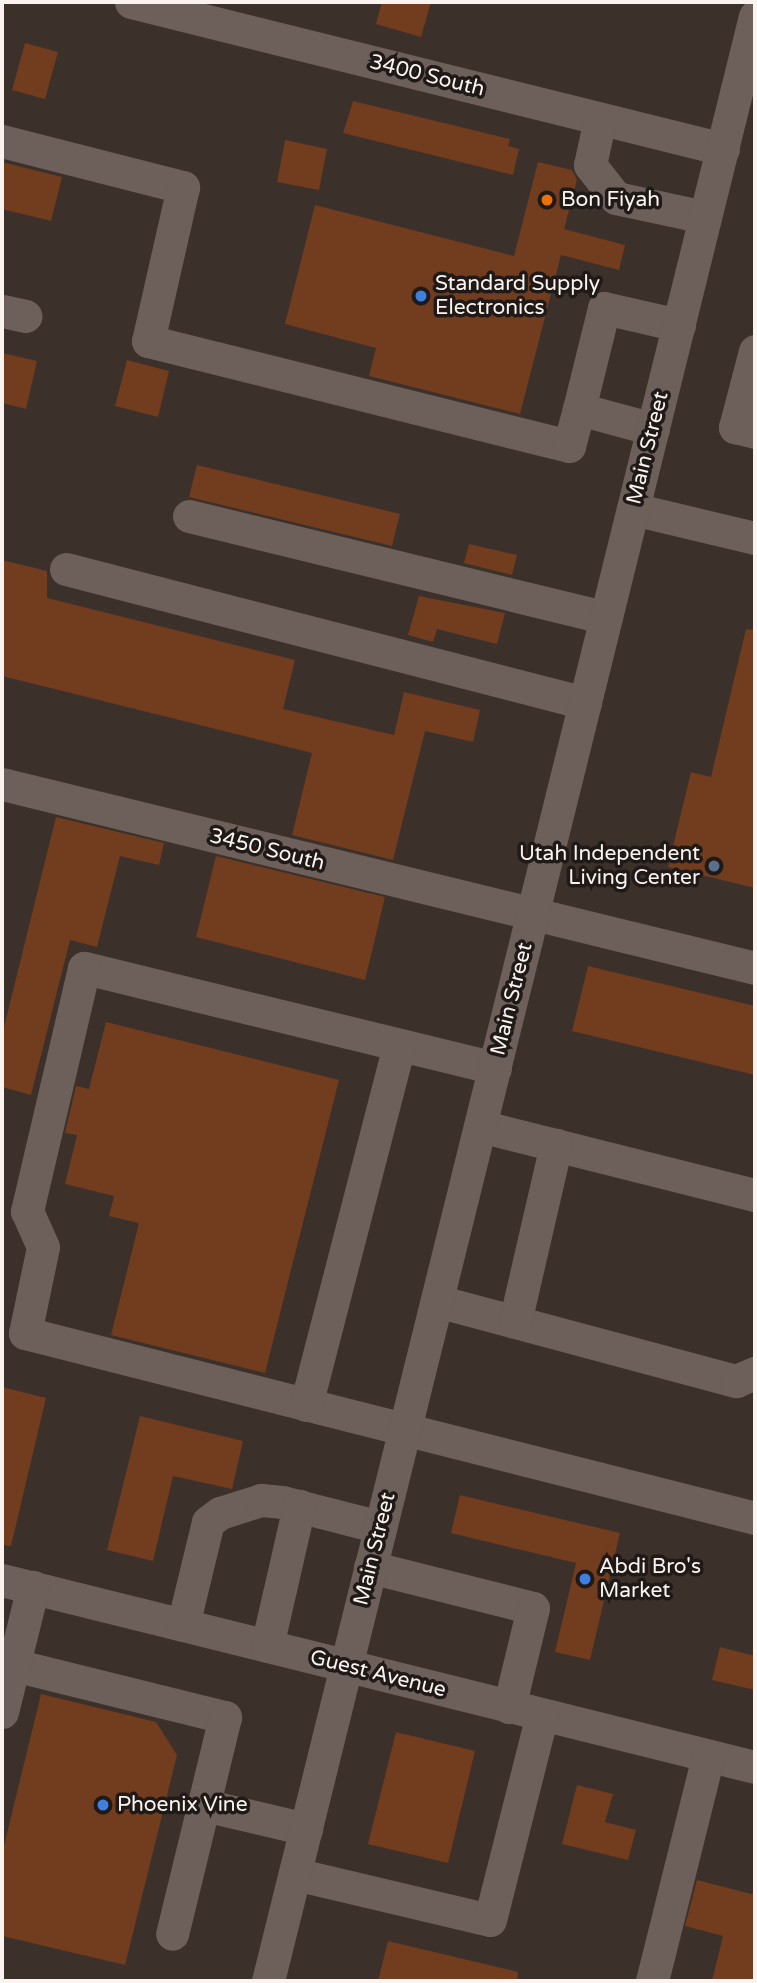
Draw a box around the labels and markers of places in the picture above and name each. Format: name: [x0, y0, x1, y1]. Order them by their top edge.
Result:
place label: Bon Fiyah: [561, 187, 660, 213]
marker: Bon Fiyah: [539, 192, 555, 208]
place label: Standard Supply Electronics: [435, 271, 600, 321]
marker: Standard Supply Electronics: [413, 288, 429, 304]
place label: Utah Independent Living Center: [519, 841, 700, 891]
marker: Utah Independent Living Center: [706, 858, 722, 874]
place label: Abdi Bro's Market: [599, 1554, 701, 1604]
marker: Abdi Bro's Market: [577, 1571, 593, 1587]
place label: Phoenix Vine: [117, 1792, 248, 1818]
marker: Phoenix Vine: [95, 1797, 111, 1813]

